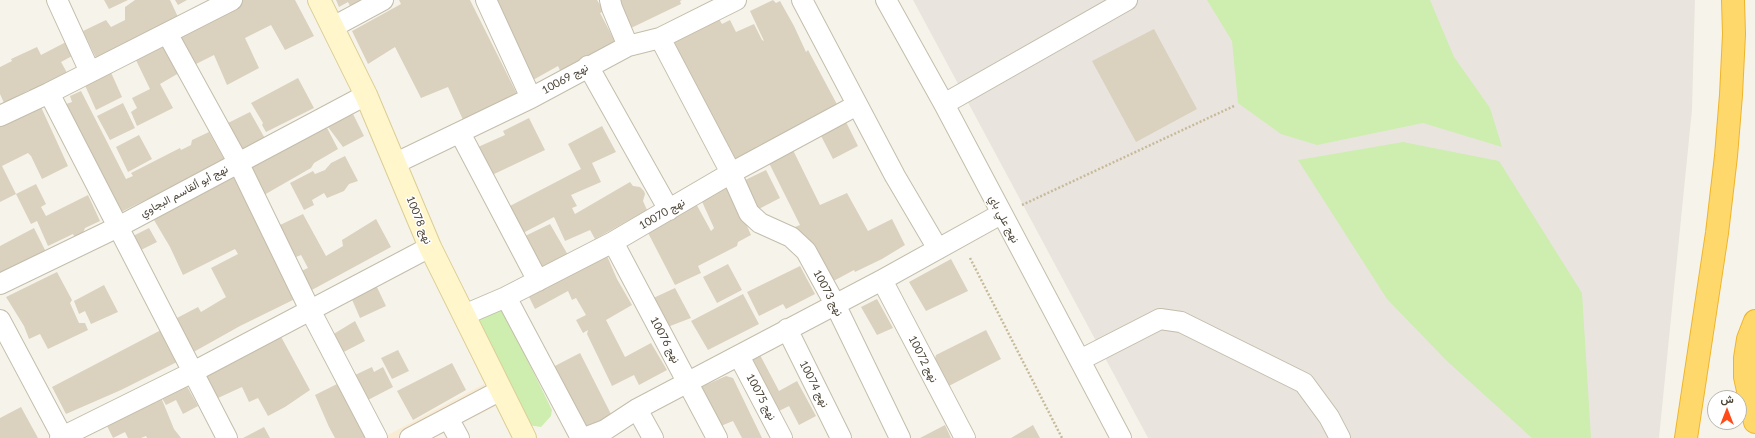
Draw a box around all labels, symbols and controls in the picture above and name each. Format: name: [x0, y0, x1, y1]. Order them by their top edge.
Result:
street label: نهج 10069: [540, 61, 590, 97]
street label: نهج أبو ألقاسم البجاوي: [138, 162, 230, 220]
street label: نهج علي باي: [986, 193, 1022, 245]
street label: نهج 10078: [403, 194, 435, 246]
street label: نهج 10070: [637, 196, 687, 232]
street label: نهج 10073: [810, 267, 846, 319]
street label: نهج 10076: [647, 314, 683, 366]
street label: نهج 10072: [906, 333, 940, 385]
street label: نهج 10074: [797, 358, 831, 410]
street label: نهج 10075: [743, 371, 779, 423]
north arrow: [1707, 390, 1747, 430]
text: ش: [1720, 392, 1734, 405]

